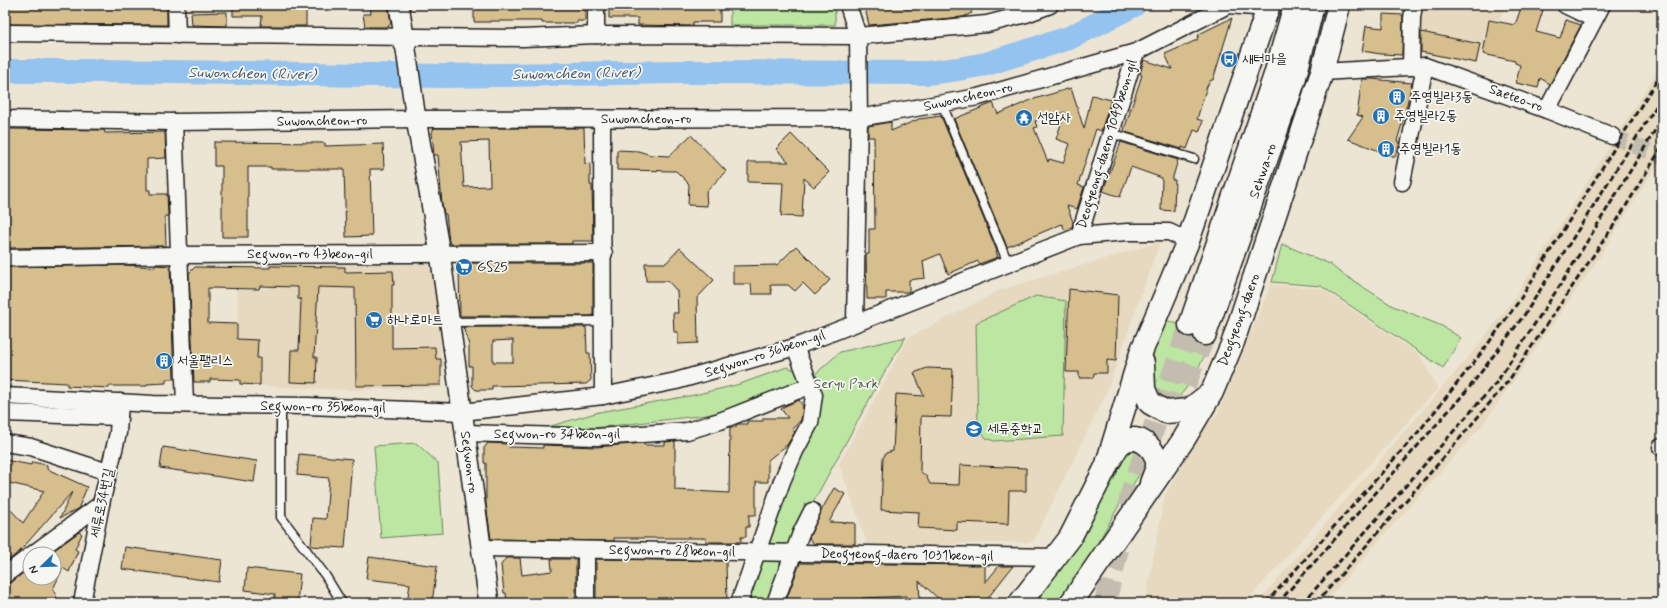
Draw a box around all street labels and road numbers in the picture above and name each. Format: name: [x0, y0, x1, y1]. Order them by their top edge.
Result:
street label: Deogyeong-daero 1049beon-gil: [1073, 57, 1143, 232]
street label: Suwoncheon-ro: [922, 78, 1014, 116]
street label: Saeteo-ro: [1486, 80, 1546, 116]
street label: Suwoncheon-ro: [601, 110, 691, 128]
street label: Suwoncheon-ro: [276, 111, 368, 131]
street label: Sehwa-ro: [1245, 141, 1281, 201]
street label: Segwon-ro 43beon-gil: [247, 245, 373, 265]
street label: Deogyeong-daero: [1214, 271, 1266, 370]
street label: Segwon-ro 36beon-gil: [702, 326, 828, 384]
street label: Segwon-ro 35beon-gil: [260, 397, 386, 419]
street label: Segwon-ro 34beon-gil: [494, 425, 620, 445]
street label: Segwon-ro: [454, 430, 482, 494]
street label: 세류로34번길: [86, 466, 118, 540]
street label: Segwon-ro 28beon-gil: [609, 541, 735, 563]
street label: Deogyeong-daero 1031beon-gil: [820, 544, 994, 568]

